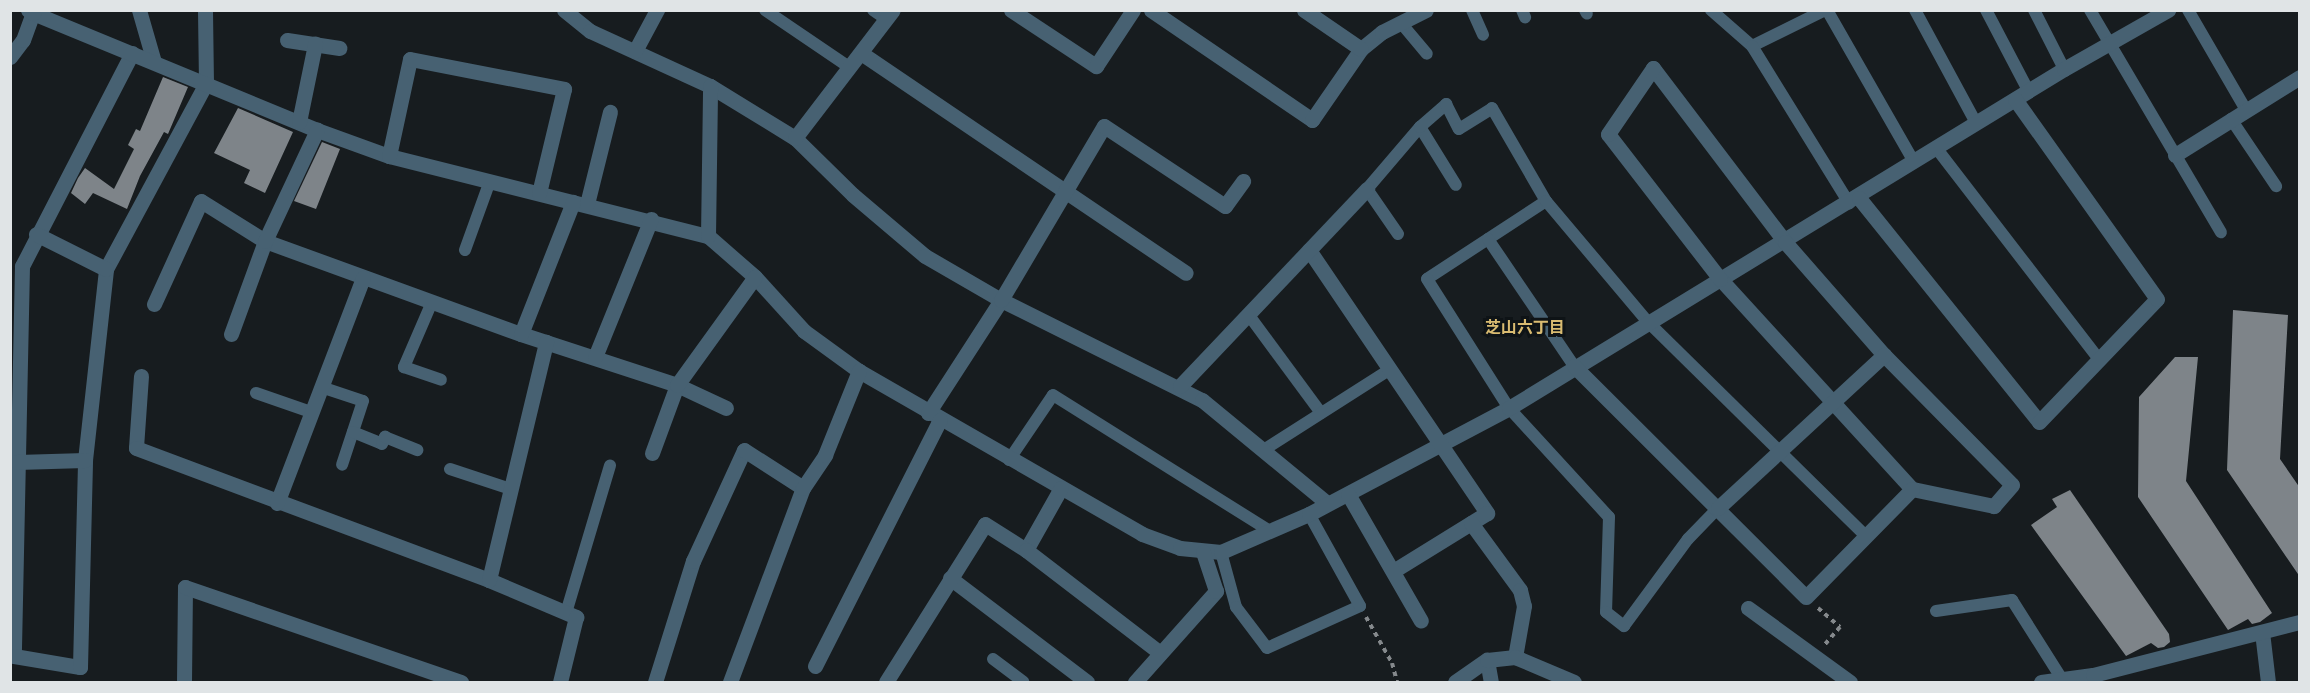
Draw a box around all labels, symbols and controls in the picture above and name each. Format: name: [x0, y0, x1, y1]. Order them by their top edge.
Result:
district label: 芝山六丁目: [1485, 318, 1565, 338]

